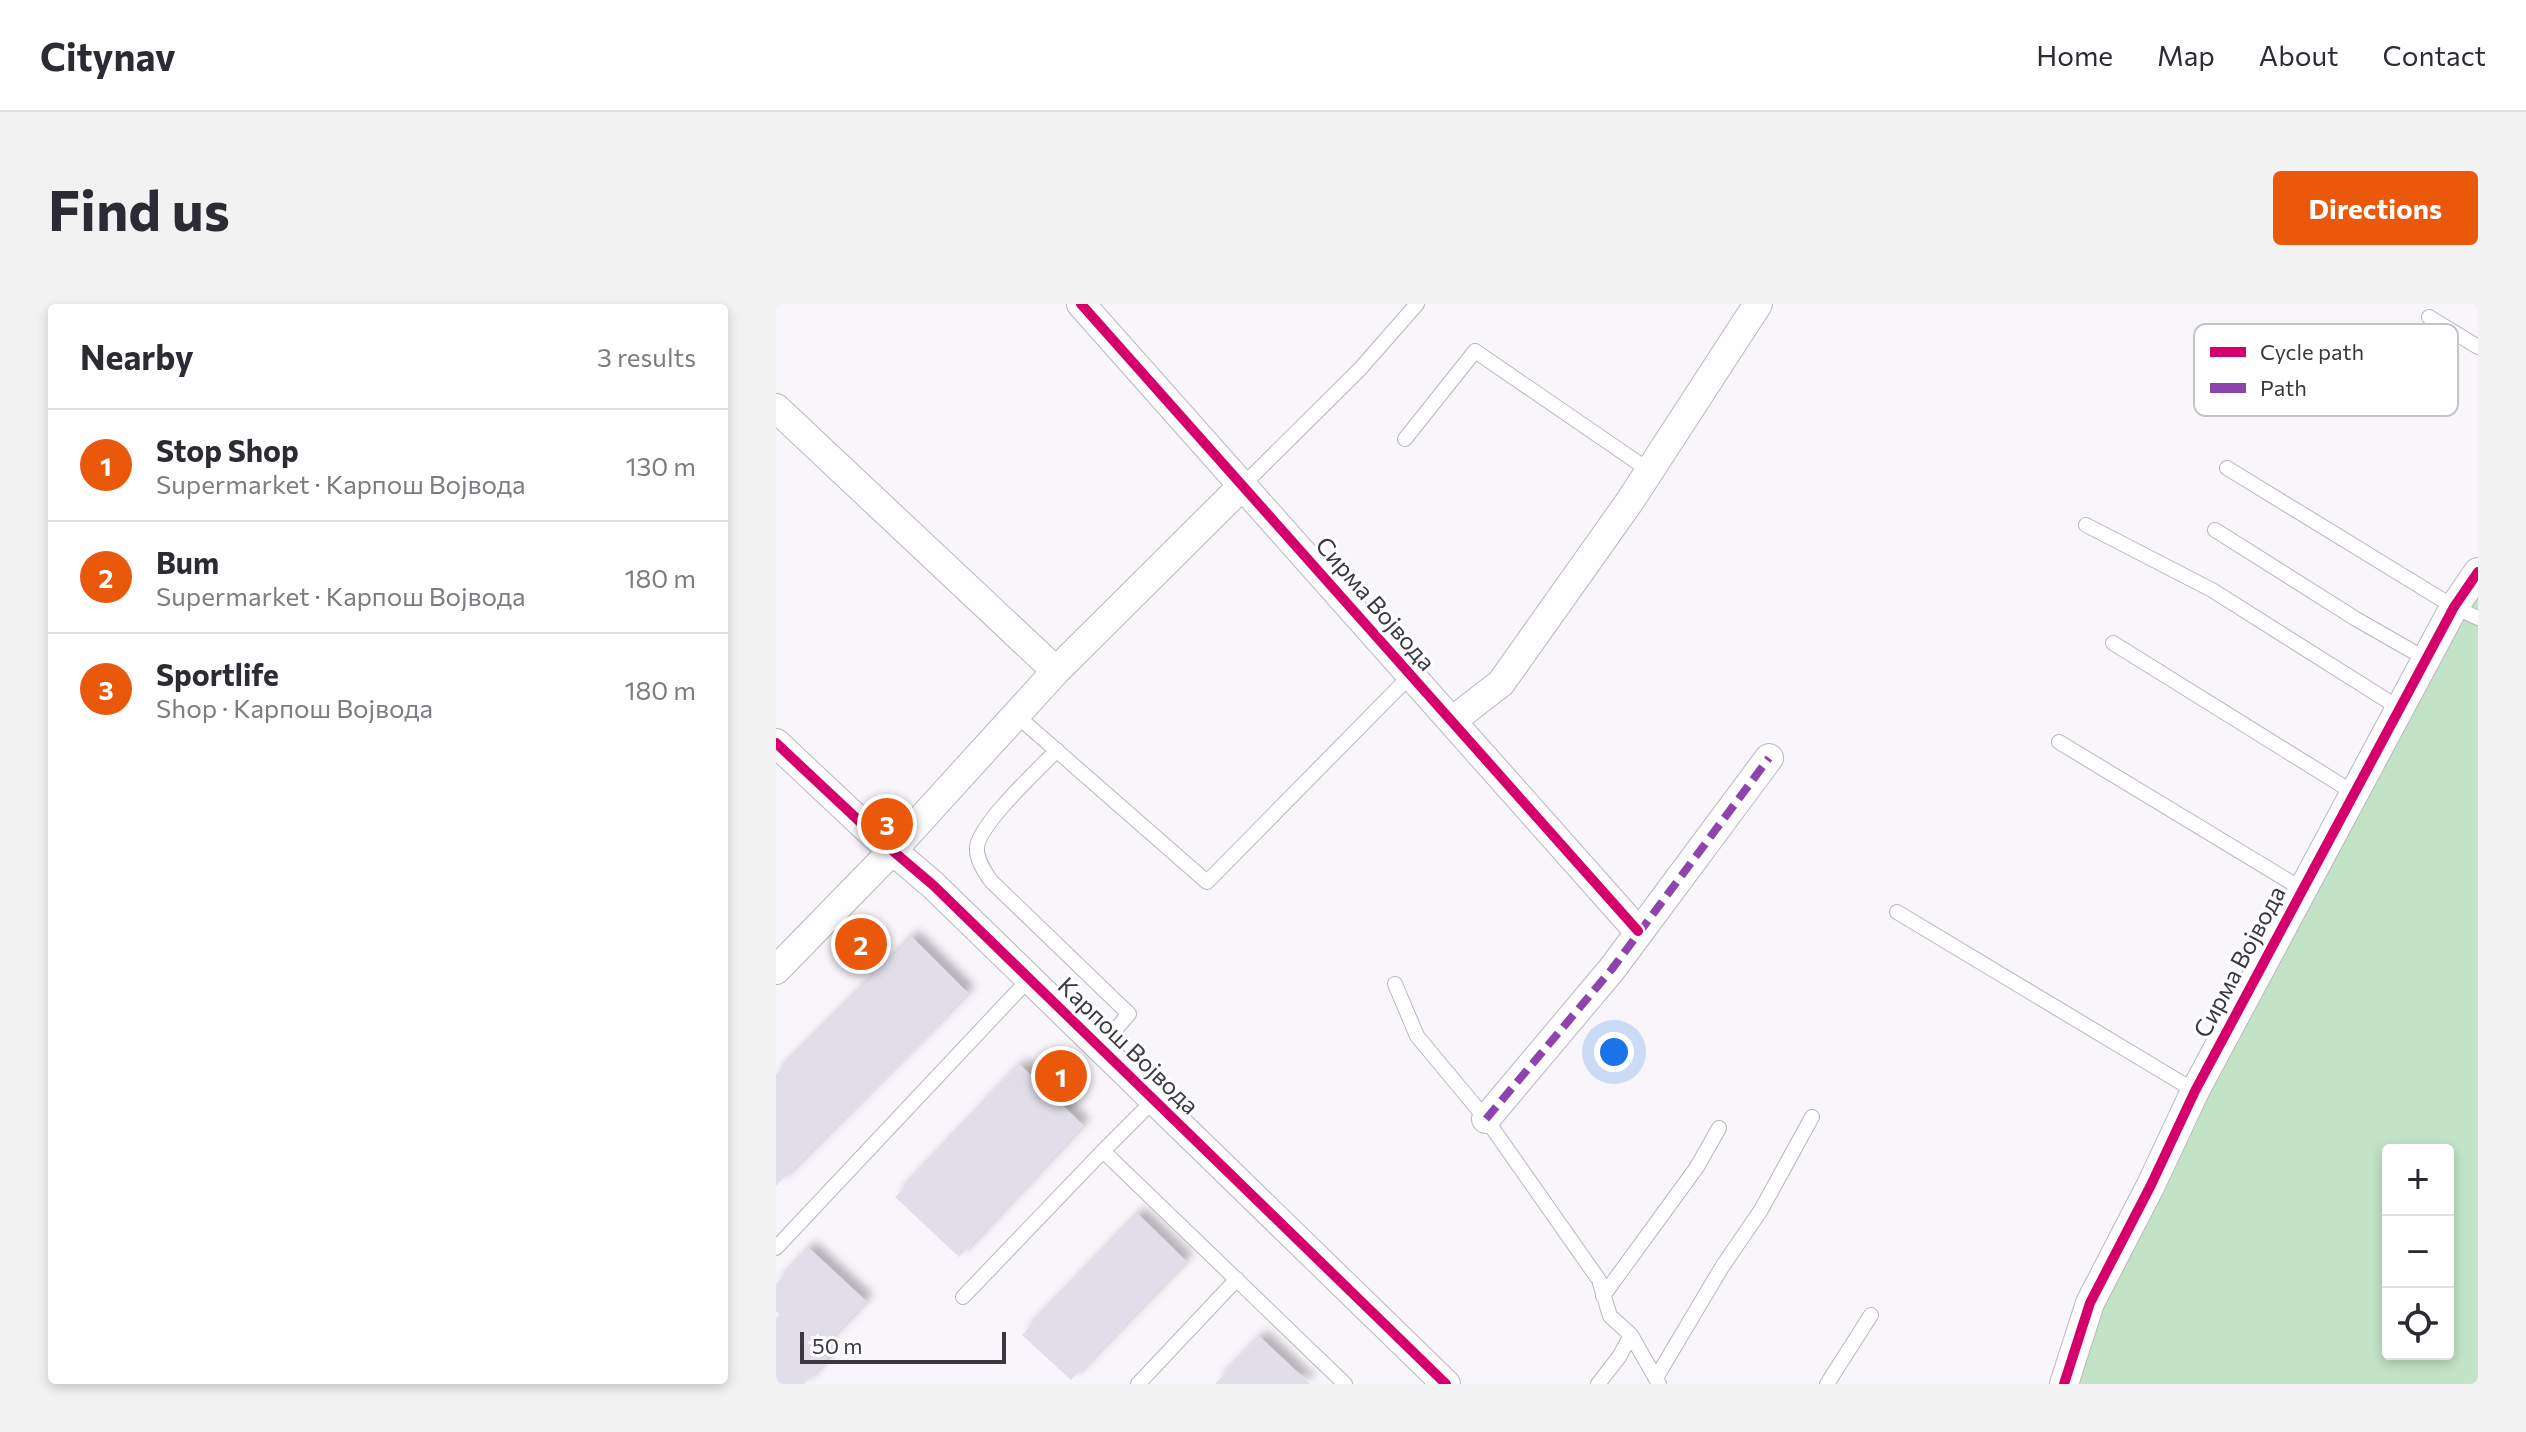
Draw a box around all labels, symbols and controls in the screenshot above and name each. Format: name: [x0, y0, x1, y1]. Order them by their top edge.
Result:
text: Citynav: [40, 32, 176, 79]
text: Home: [2036, 38, 2113, 72]
text: Map: [2157, 38, 2215, 72]
text: About: [2259, 38, 2339, 72]
text: Contact: [2383, 38, 2486, 72]
button: Directions: [2273, 171, 2478, 245]
text: Find us: [48, 174, 230, 243]
legend: [2194, 324, 2458, 416]
text: Nearby: [80, 335, 194, 377]
text: Cycle path: [2260, 338, 2364, 365]
text: 3 results: [597, 341, 696, 372]
text: Path: [2260, 374, 2307, 401]
text: Stop Shop: [156, 431, 299, 468]
text: 1: [100, 450, 112, 481]
text: 130 m: [625, 450, 696, 481]
text: Supermarket · Карпош Војвода: [156, 468, 526, 499]
street label: Сирма Војвода: [1310, 530, 1442, 676]
text: Bum: [156, 543, 219, 580]
text: 2: [99, 562, 113, 593]
text: 180 m: [624, 562, 696, 593]
text: Supermarket · Карпош Војвода: [156, 580, 526, 611]
text: Sportlife: [156, 655, 279, 692]
text: 3: [98, 674, 114, 705]
text: 180 m: [624, 674, 696, 705]
text: Shop · Карпош Војвода: [156, 692, 433, 723]
pin: 3: [861, 794, 913, 854]
street label: Сирма Војвода: [2186, 880, 2291, 1042]
pin: 2: [835, 914, 887, 974]
street label: Карпош Војвода: [1053, 970, 1205, 1119]
your location: [1594, 1032, 1634, 1072]
pin: 1: [1035, 1046, 1087, 1106]
map controls: [2382, 1144, 2454, 1360]
button: +: [2382, 1144, 2454, 1216]
button: −: [2382, 1216, 2454, 1288]
button: locate: [2382, 1288, 2454, 1360]
scale bar: [800, 1328, 1006, 1364]
text: 50 m: [812, 1332, 862, 1359]

